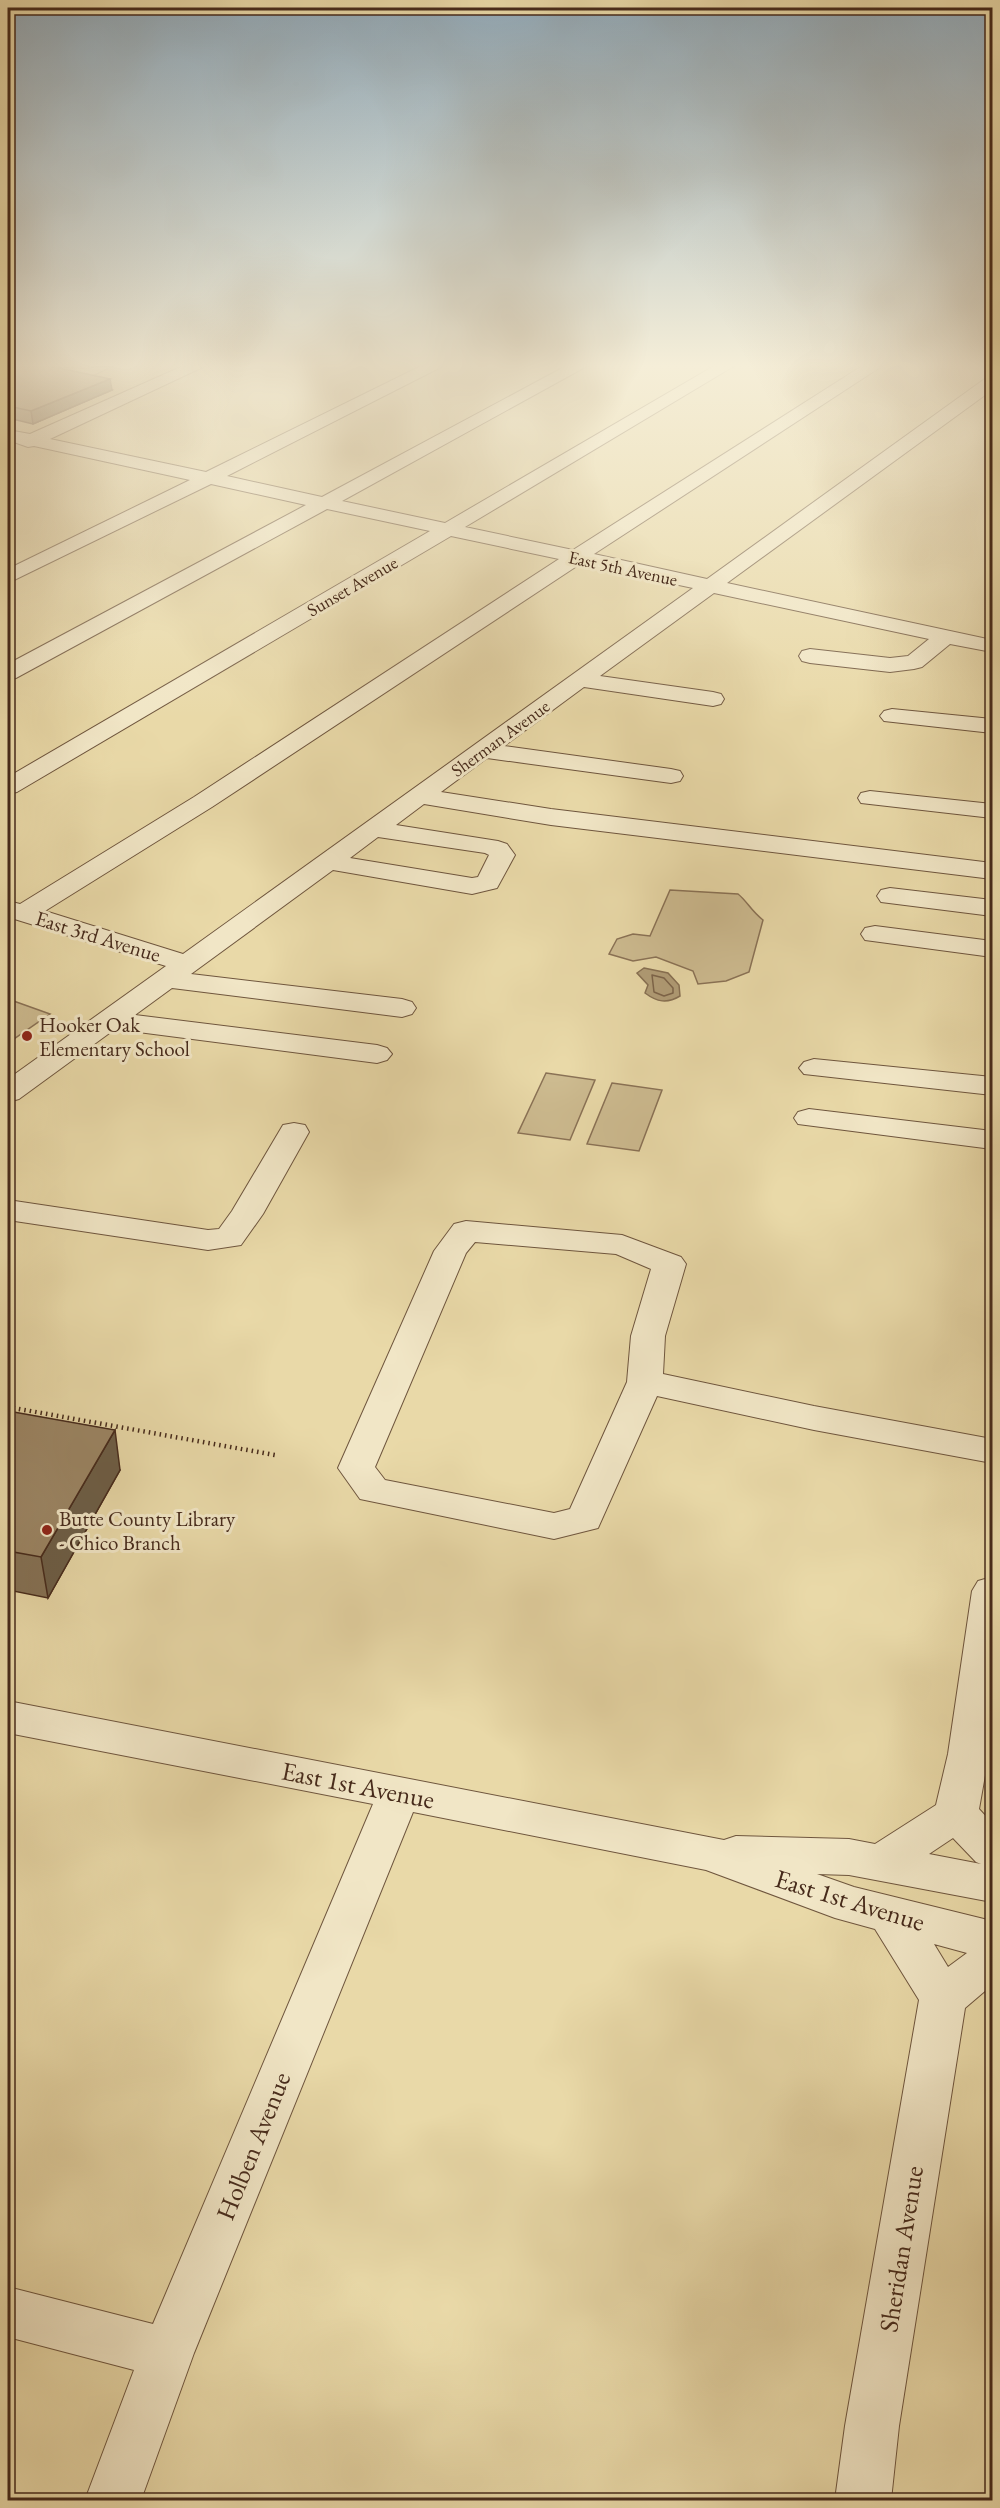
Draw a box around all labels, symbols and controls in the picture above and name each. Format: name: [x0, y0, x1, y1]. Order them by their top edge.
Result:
street label: East 5th Avenue: [566, 545, 680, 591]
street label: Sunset Avenue: [302, 551, 402, 621]
street label: Sherman Avenue: [446, 694, 554, 782]
street label: East 3rd Avenue: [32, 904, 164, 968]
place label: Hooker Oak Elementary School: [39, 1011, 190, 1062]
marker: Hooker Oak Elementary School: [20, 1029, 34, 1043]
place label: Butte County Library - Chico Branch: [59, 1505, 236, 1556]
marker: Butte County Library - Chico Branch: [40, 1523, 54, 1537]
street label: East 1st Avenue: [279, 1754, 437, 1816]
street label: East 1st Avenue: [771, 1861, 929, 1939]
street label: Holben Avenue: [208, 2067, 298, 2225]
street label: Sheridan Avenue: [871, 2163, 931, 2335]

